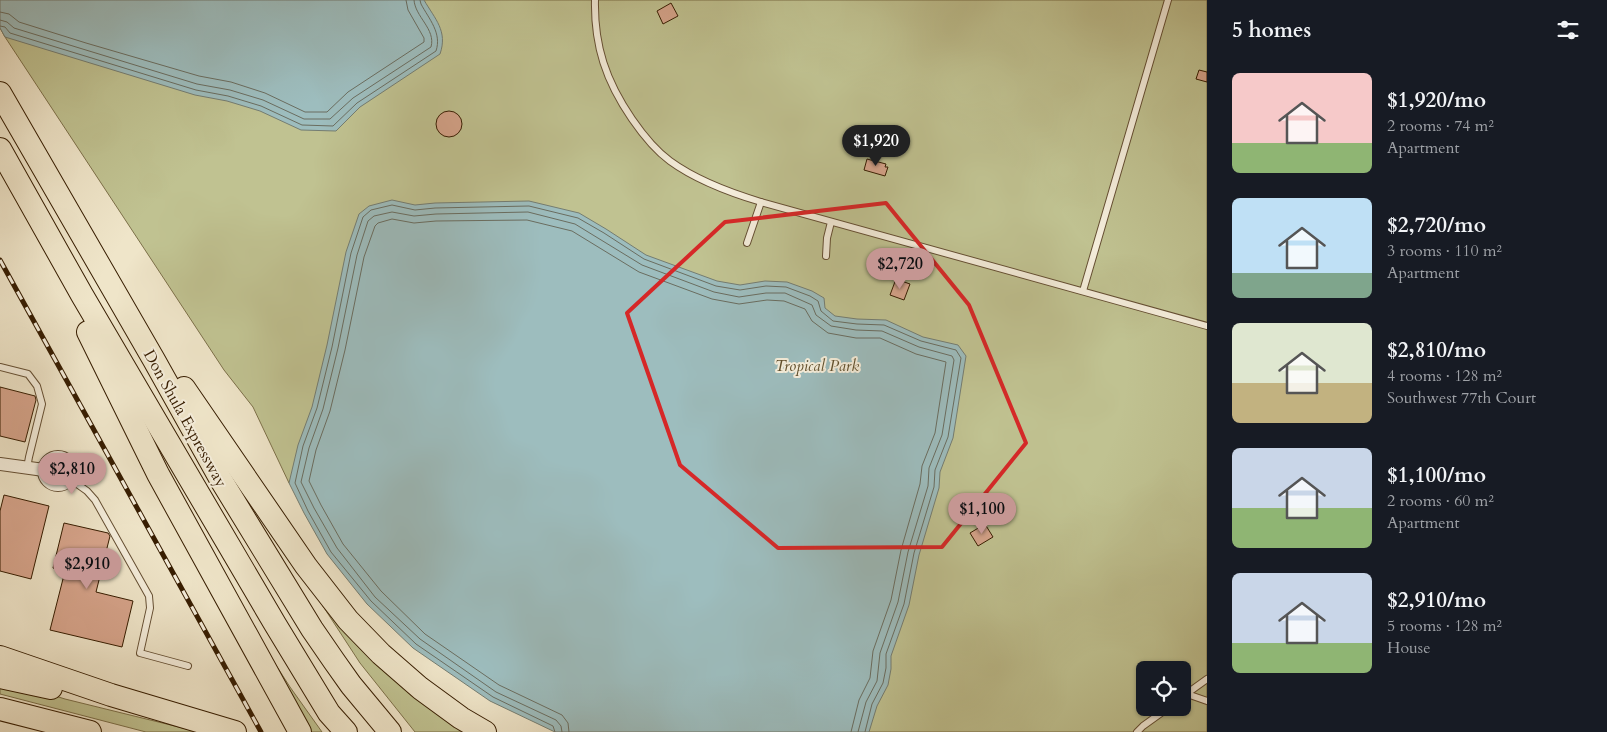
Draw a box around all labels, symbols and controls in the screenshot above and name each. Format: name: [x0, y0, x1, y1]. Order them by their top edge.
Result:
text: 5 homes: [1232, 16, 1311, 45]
icon: filters: [1554, 16, 1582, 44]
text: $1,920/mo: [1387, 86, 1486, 115]
icon: home: [1272, 93, 1332, 153]
text: 2 rooms · 74 m²: [1387, 115, 1494, 137]
pin: $1,920: [835, 124, 917, 167]
text: $1,920: [853, 130, 899, 152]
text: Apartment: [1387, 137, 1460, 159]
text: $2,720/mo: [1387, 211, 1486, 240]
icon: home: [1272, 218, 1332, 278]
text: 3 rooms · 110 m²: [1387, 240, 1502, 262]
pin: $2,720: [859, 248, 941, 290]
text: $2,720: [877, 253, 923, 275]
text: Apartment: [1387, 262, 1460, 284]
text: $2,810/mo: [1387, 336, 1486, 365]
icon: home: [1272, 343, 1332, 403]
street label: Don Shula Expressway: [138, 346, 232, 492]
park label: Tropical Park: [775, 355, 859, 377]
text: 4 rooms · 128 m²: [1387, 365, 1502, 387]
text: Southwest 77th Court: [1387, 387, 1536, 409]
pin: $2,810: [31, 452, 113, 495]
text: $2,810: [49, 458, 95, 480]
text: $1,100/mo: [1387, 461, 1486, 490]
icon: home: [1272, 468, 1332, 528]
text: 2 rooms · 60 m²: [1387, 490, 1494, 512]
pin: $1,100: [941, 492, 1023, 535]
text: $1,100: [959, 498, 1005, 520]
text: Apartment: [1387, 512, 1460, 534]
pin: $2,910: [46, 548, 128, 590]
text: $2,910: [64, 553, 110, 575]
text: $2,910/mo: [1387, 586, 1486, 615]
icon: home: [1272, 593, 1332, 653]
text: 5 rooms · 128 m²: [1387, 615, 1502, 637]
text: House: [1387, 637, 1430, 659]
map controls: [1136, 661, 1191, 716]
button: locate: [1136, 661, 1191, 716]

